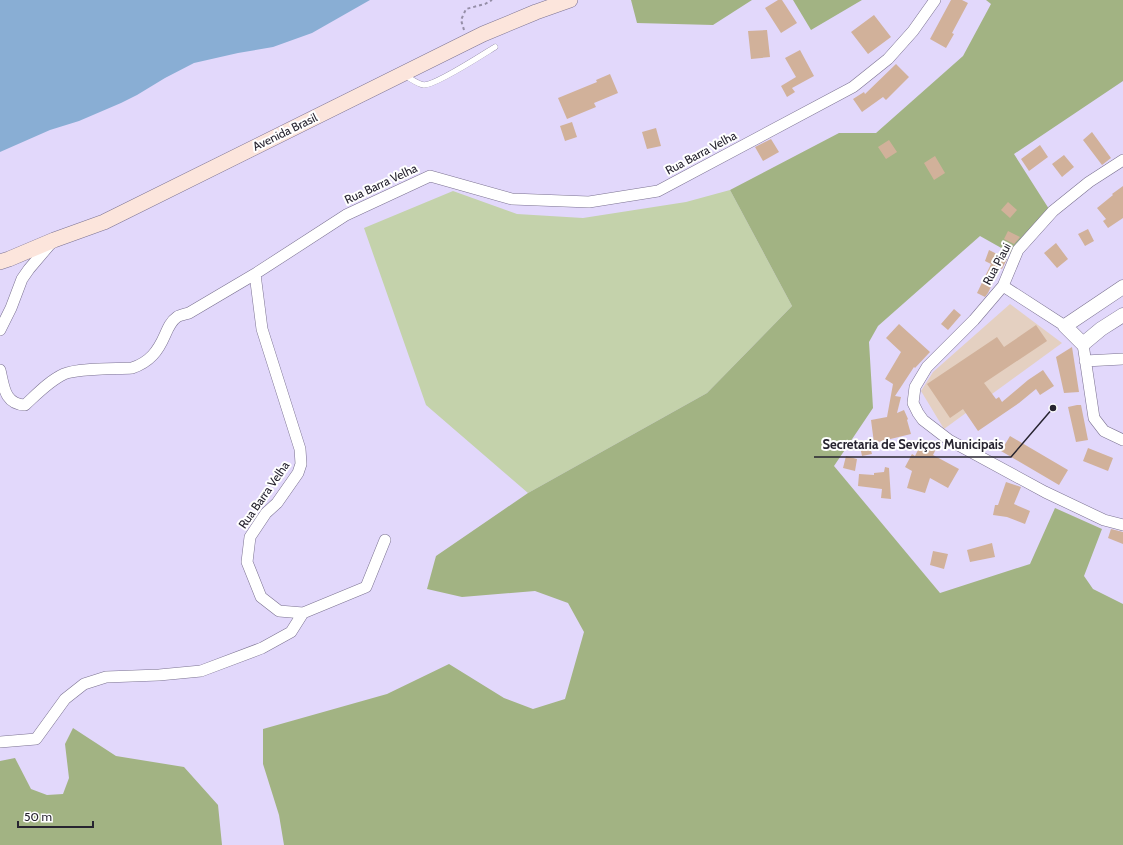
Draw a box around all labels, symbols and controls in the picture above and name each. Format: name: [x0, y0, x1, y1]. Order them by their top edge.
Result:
street label: Avenida Brasil: [250, 109, 320, 154]
street label: Rua Barra Velha: [663, 127, 739, 178]
street label: Rua Barra Velha: [342, 160, 420, 207]
street label: Rua Piaui: [979, 240, 1014, 287]
callout: Secretaria de Seviços Municipais: [814, 432, 1011, 457]
text: Secretaria de Seviços Municipais: [823, 436, 1004, 452]
street label: Rua Barra Velha: [235, 458, 292, 531]
scale bar: [18, 803, 93, 829]
text: 50 m: [24, 809, 52, 824]

